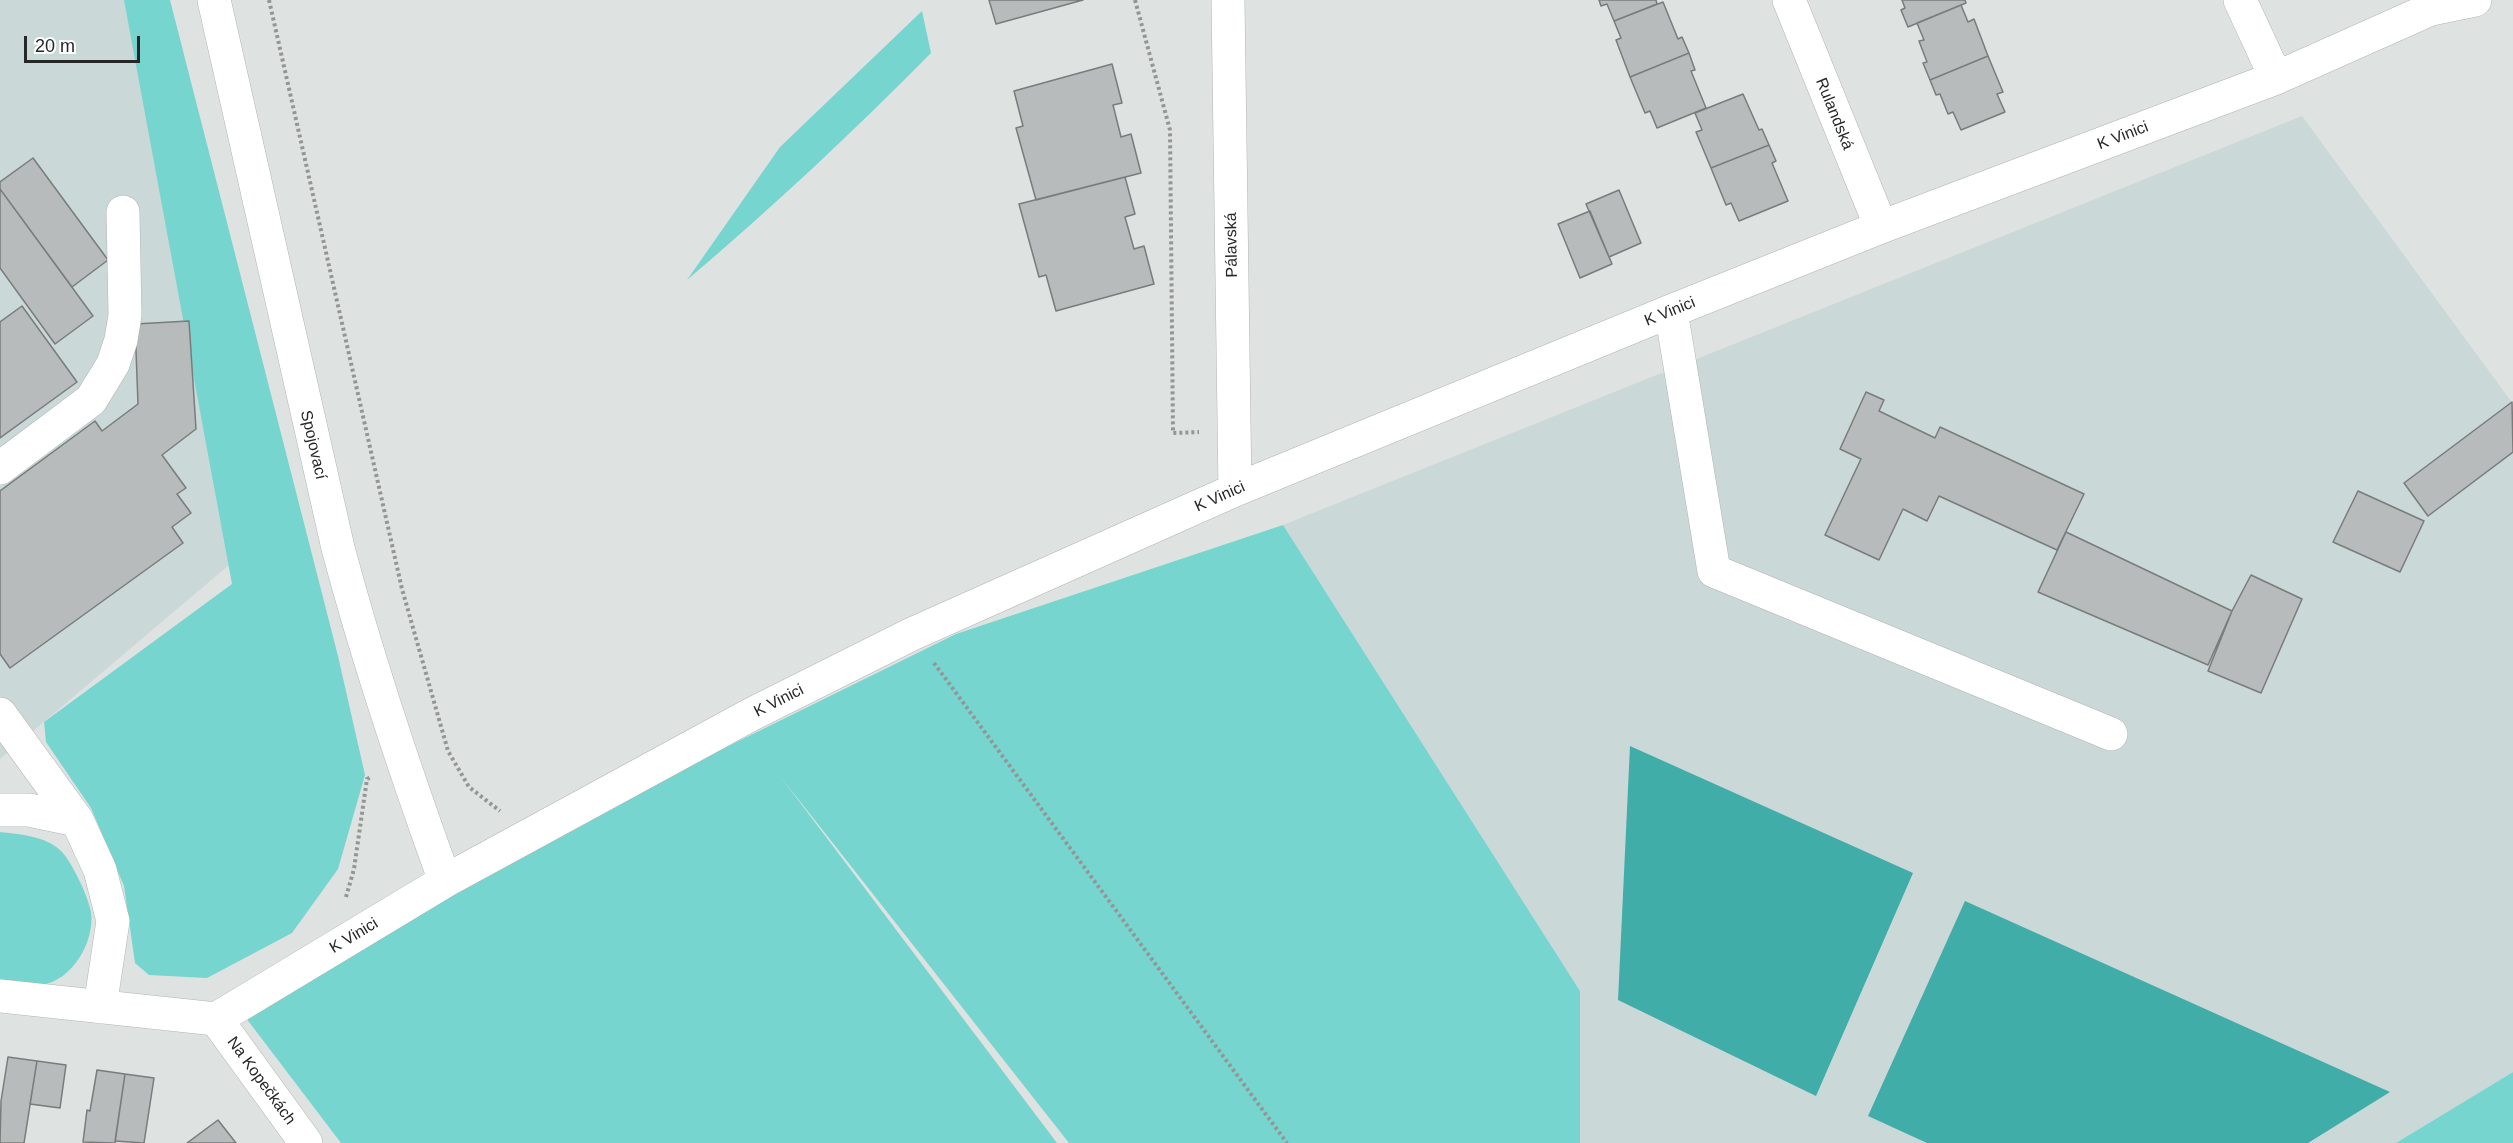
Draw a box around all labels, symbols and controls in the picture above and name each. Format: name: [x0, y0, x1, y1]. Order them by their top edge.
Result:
scale bar: [27, 24, 142, 62]
text: 20 m: [35, 36, 75, 56]
street label: Rulandská: [1811, 75, 1857, 153]
street label: K Vinici: [2095, 118, 2151, 154]
street label: Pálavská: [1222, 212, 1242, 278]
street label: K Vinici: [1642, 293, 1698, 331]
street label: Spojovací: [296, 409, 330, 481]
street label: K Vinici: [1192, 477, 1248, 517]
street label: K Vinici: [751, 680, 807, 722]
street label: K Vinici: [326, 914, 382, 958]
street label: Na Kopečkách: [223, 1033, 299, 1129]

